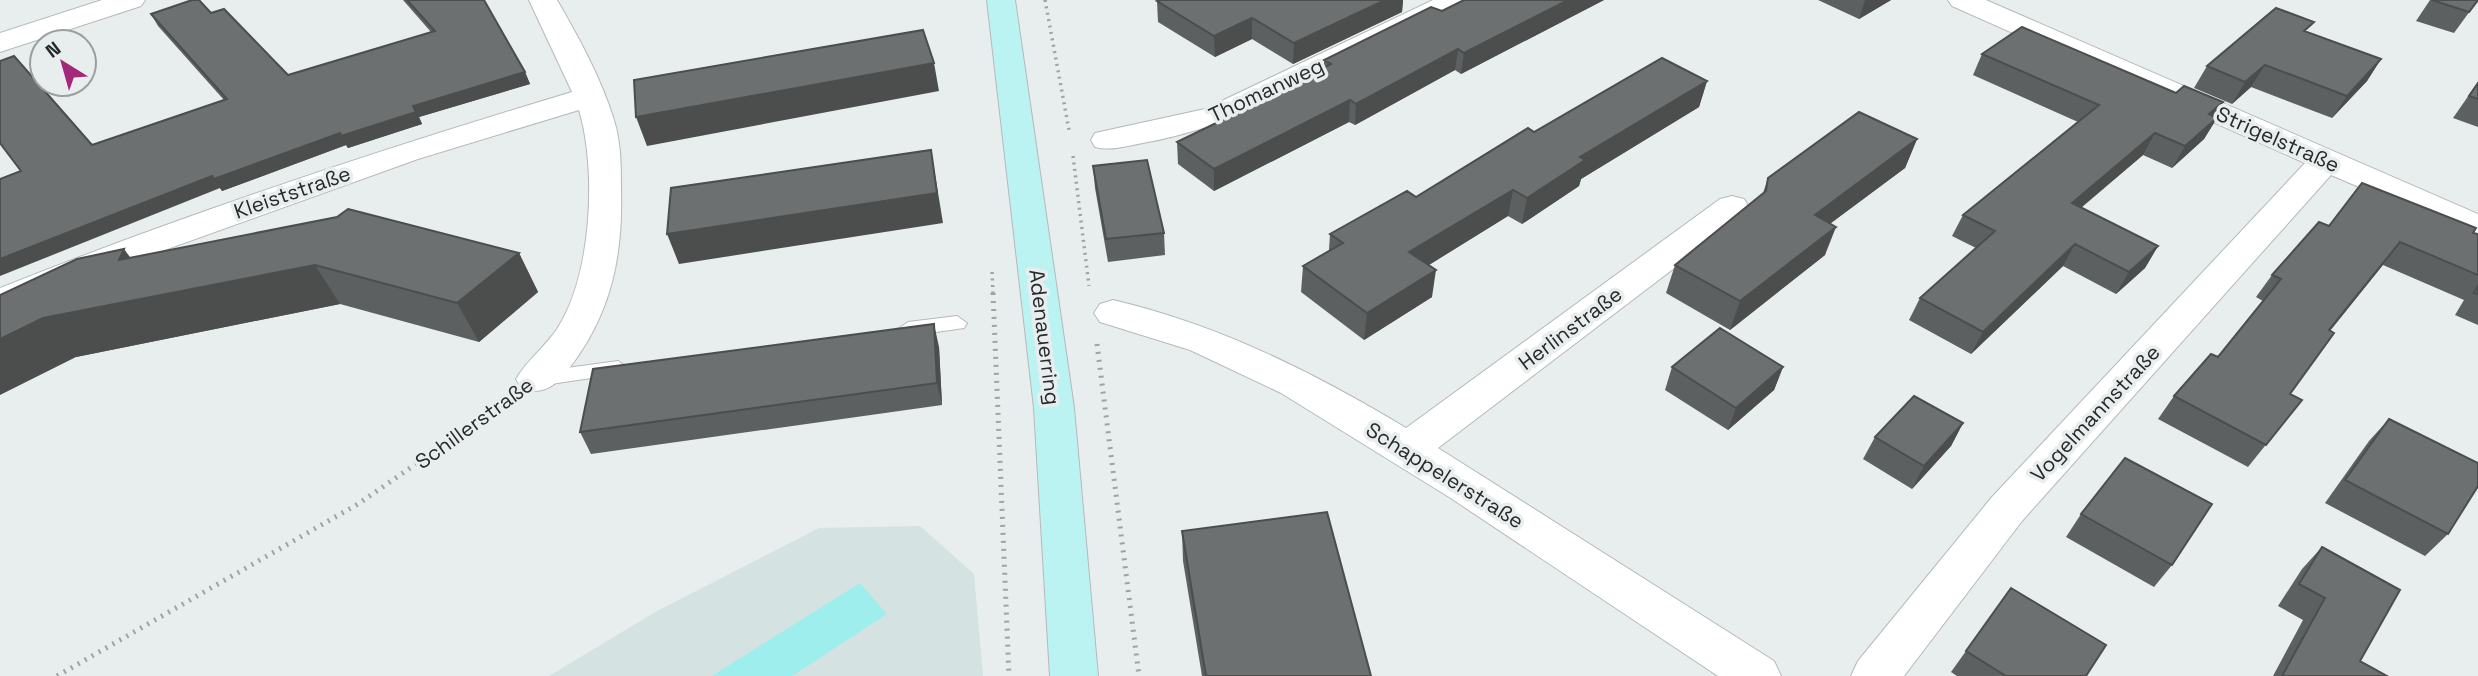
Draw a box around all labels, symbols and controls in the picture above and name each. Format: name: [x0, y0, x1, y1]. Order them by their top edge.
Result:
north arrow: [28, 28, 98, 98]
text: N: [40, 36, 66, 64]
street label: Thomanweg: [1204, 52, 1328, 128]
street label: Strigelstraße: [2212, 100, 2344, 178]
street label: Kleiststraße: [230, 159, 354, 225]
street label: Adenauerring: [1023, 268, 1067, 406]
street label: Herlinstraße: [1513, 280, 1627, 376]
street label: Vogelmannstraße: [2024, 339, 2166, 487]
street label: Schillerstraße: [410, 371, 538, 475]
street label: Schappelerstraße: [1361, 416, 1529, 534]

